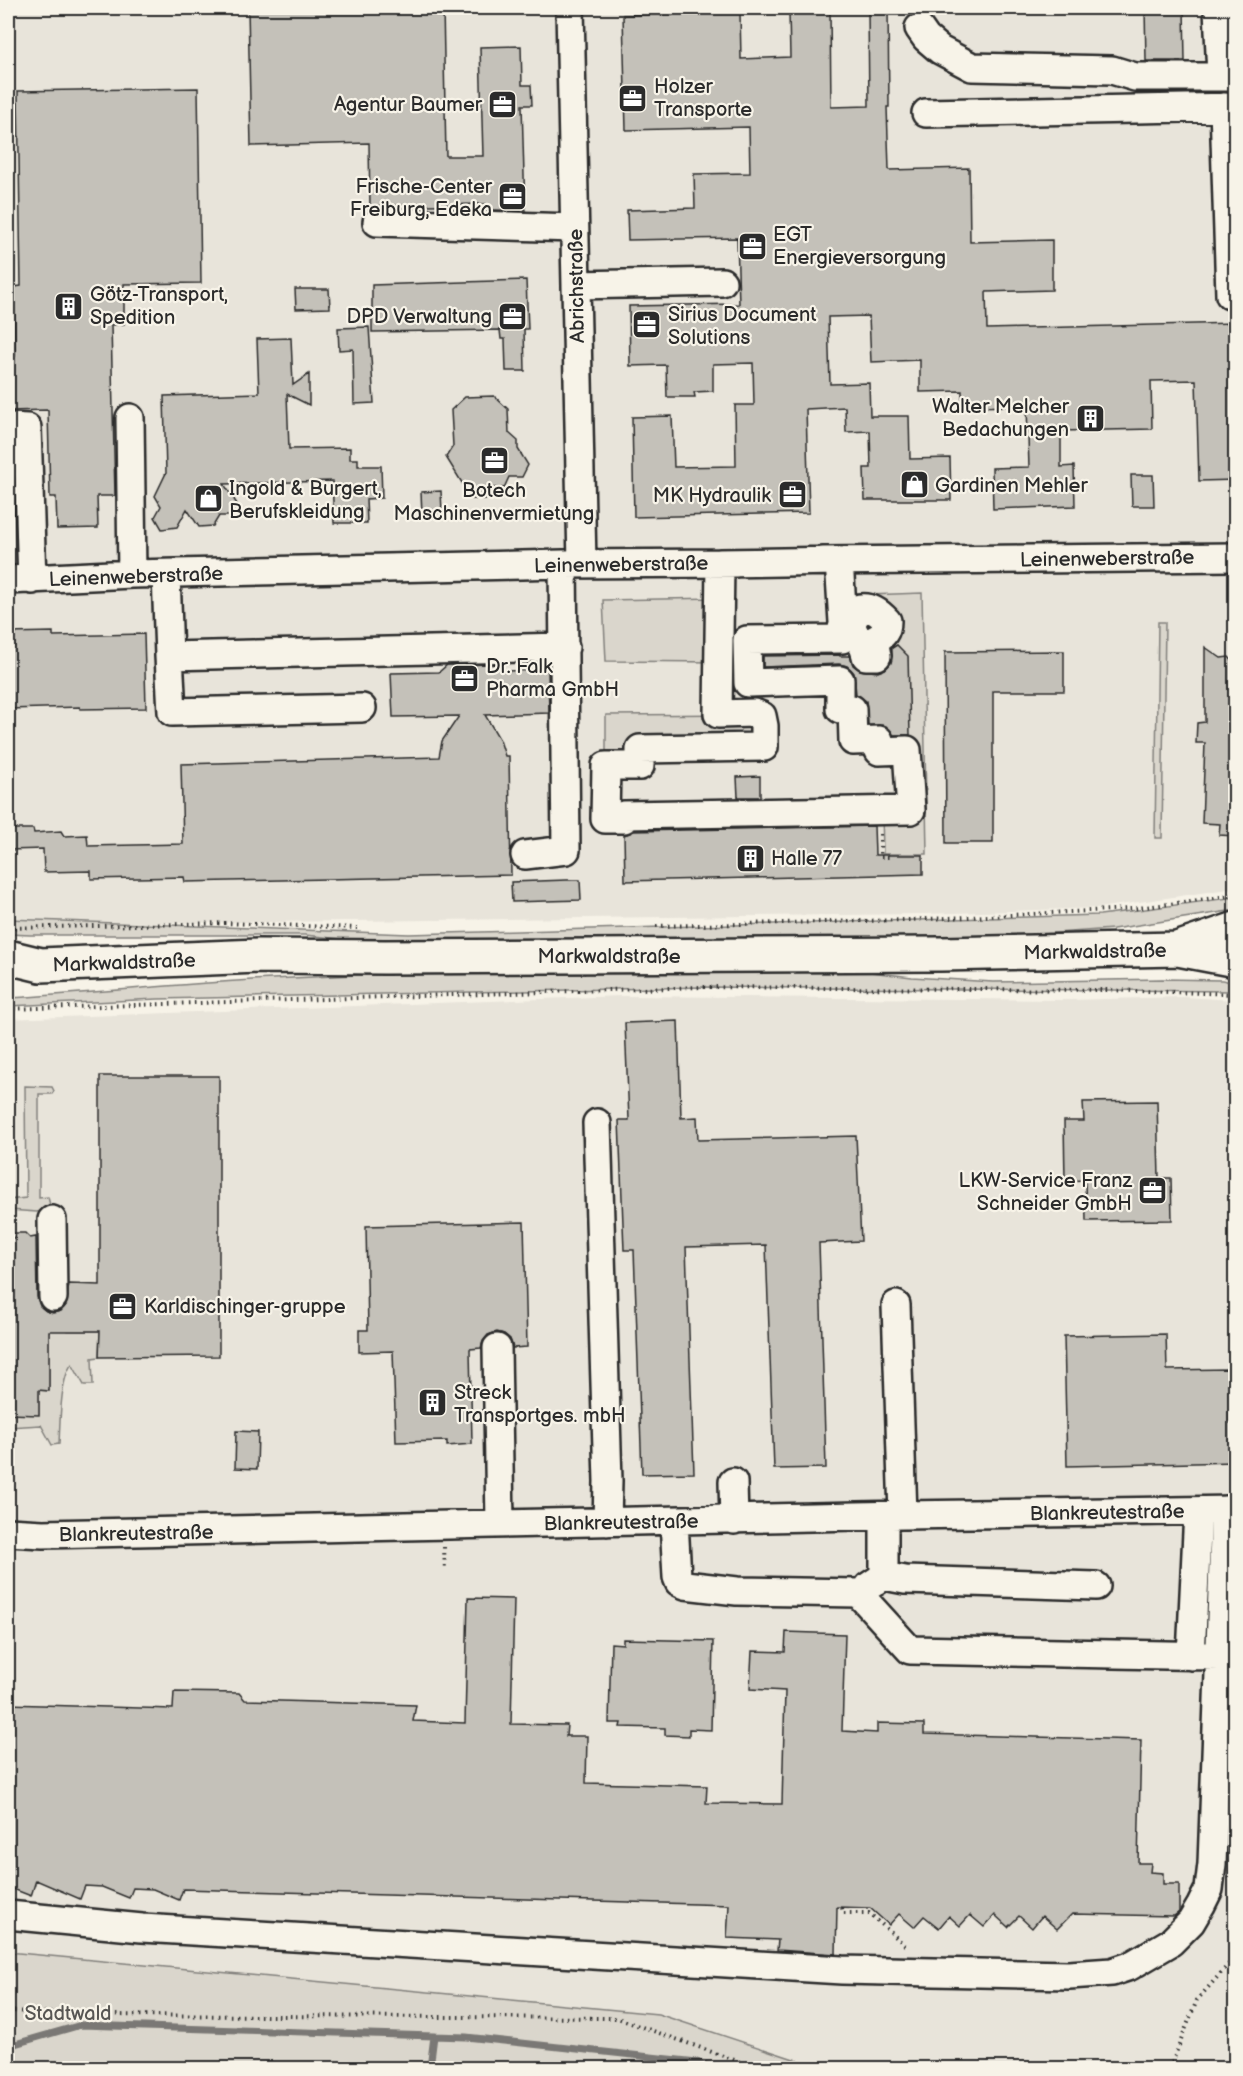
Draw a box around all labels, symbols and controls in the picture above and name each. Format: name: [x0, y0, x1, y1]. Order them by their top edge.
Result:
place label: Holzer Transporte: [654, 75, 752, 122]
office icon: Holzer Transporte: [617, 82, 649, 114]
office icon: Agentur Baumer: [487, 88, 519, 120]
place label: Agentur Baumer: [334, 93, 483, 117]
place label: Frische-Center Freiburg, Edeka: [350, 175, 493, 222]
office icon: Frische-Center Freiburg, Edeka: [497, 181, 529, 213]
place label: EGT Energieversorgung: [773, 223, 946, 270]
street label: Abrichstraße: [564, 229, 590, 343]
office icon: EGT Energieversorgung: [736, 230, 768, 262]
place label: Götz-Transport, Spedition: [90, 283, 228, 330]
building icon: Götz-Transport, Spedition: [53, 290, 85, 322]
office icon: DPD Verwaltung: [497, 300, 529, 332]
place label: Sirius Document Solutions: [668, 303, 816, 350]
place label: DPD Verwaltung: [347, 305, 492, 329]
office icon: Sirius Document Solutions: [631, 309, 663, 341]
place label: Walter Melcher Bedachungen: [932, 395, 1070, 442]
building icon: Walter Melcher Bedachungen: [1074, 402, 1106, 434]
office icon: Botech Maschinenvermietung: [478, 444, 510, 476]
shop icon: Gardinen Mehler: [898, 469, 930, 501]
place label: Gardinen Mehler: [935, 474, 1088, 498]
place label: Ingold & Burgert, Berufskleidung: [229, 477, 382, 524]
place label: Botech Maschinenvermietung: [394, 479, 594, 526]
office icon: MK Hydraulik: [776, 479, 808, 511]
shop icon: Ingold & Burgert, Berufskleidung: [192, 483, 224, 515]
place label: MK Hydraulik: [653, 484, 771, 508]
street label: Leinenweberstraße: [1020, 545, 1195, 573]
street label: Leinenweberstraße: [534, 551, 709, 579]
street label: Leinenweberstraße: [48, 562, 224, 592]
place label: Dr. Falk Pharma GmbH: [486, 655, 619, 702]
office icon: Dr. Falk Pharma GmbH: [449, 662, 481, 694]
building icon: Halle 77: [734, 842, 766, 874]
place label: Halle 77: [771, 847, 842, 871]
street label: Markwaldstraße: [1023, 939, 1167, 965]
street label: Markwaldstraße: [537, 945, 681, 969]
street label: Markwaldstraße: [52, 949, 196, 977]
place label: LKW-Service Franz Schneider GmbH: [958, 1169, 1132, 1216]
office icon: LKW-Service Franz Schneider GmbH: [1137, 1175, 1169, 1207]
office icon: Karldischinger-gruppe: [107, 1290, 139, 1322]
place label: Karldischinger-gruppe: [144, 1295, 346, 1319]
place label: Streck Transportges. mbH: [454, 1381, 626, 1428]
building icon: Streck Transportges. mbH: [417, 1387, 449, 1419]
street label: Blankreutestraße: [1029, 1500, 1185, 1526]
street label: Blankreutestraße: [543, 1510, 699, 1536]
street label: Blankreutestraße: [58, 1521, 214, 1547]
park label: Stadtwald: [25, 2002, 111, 2026]

